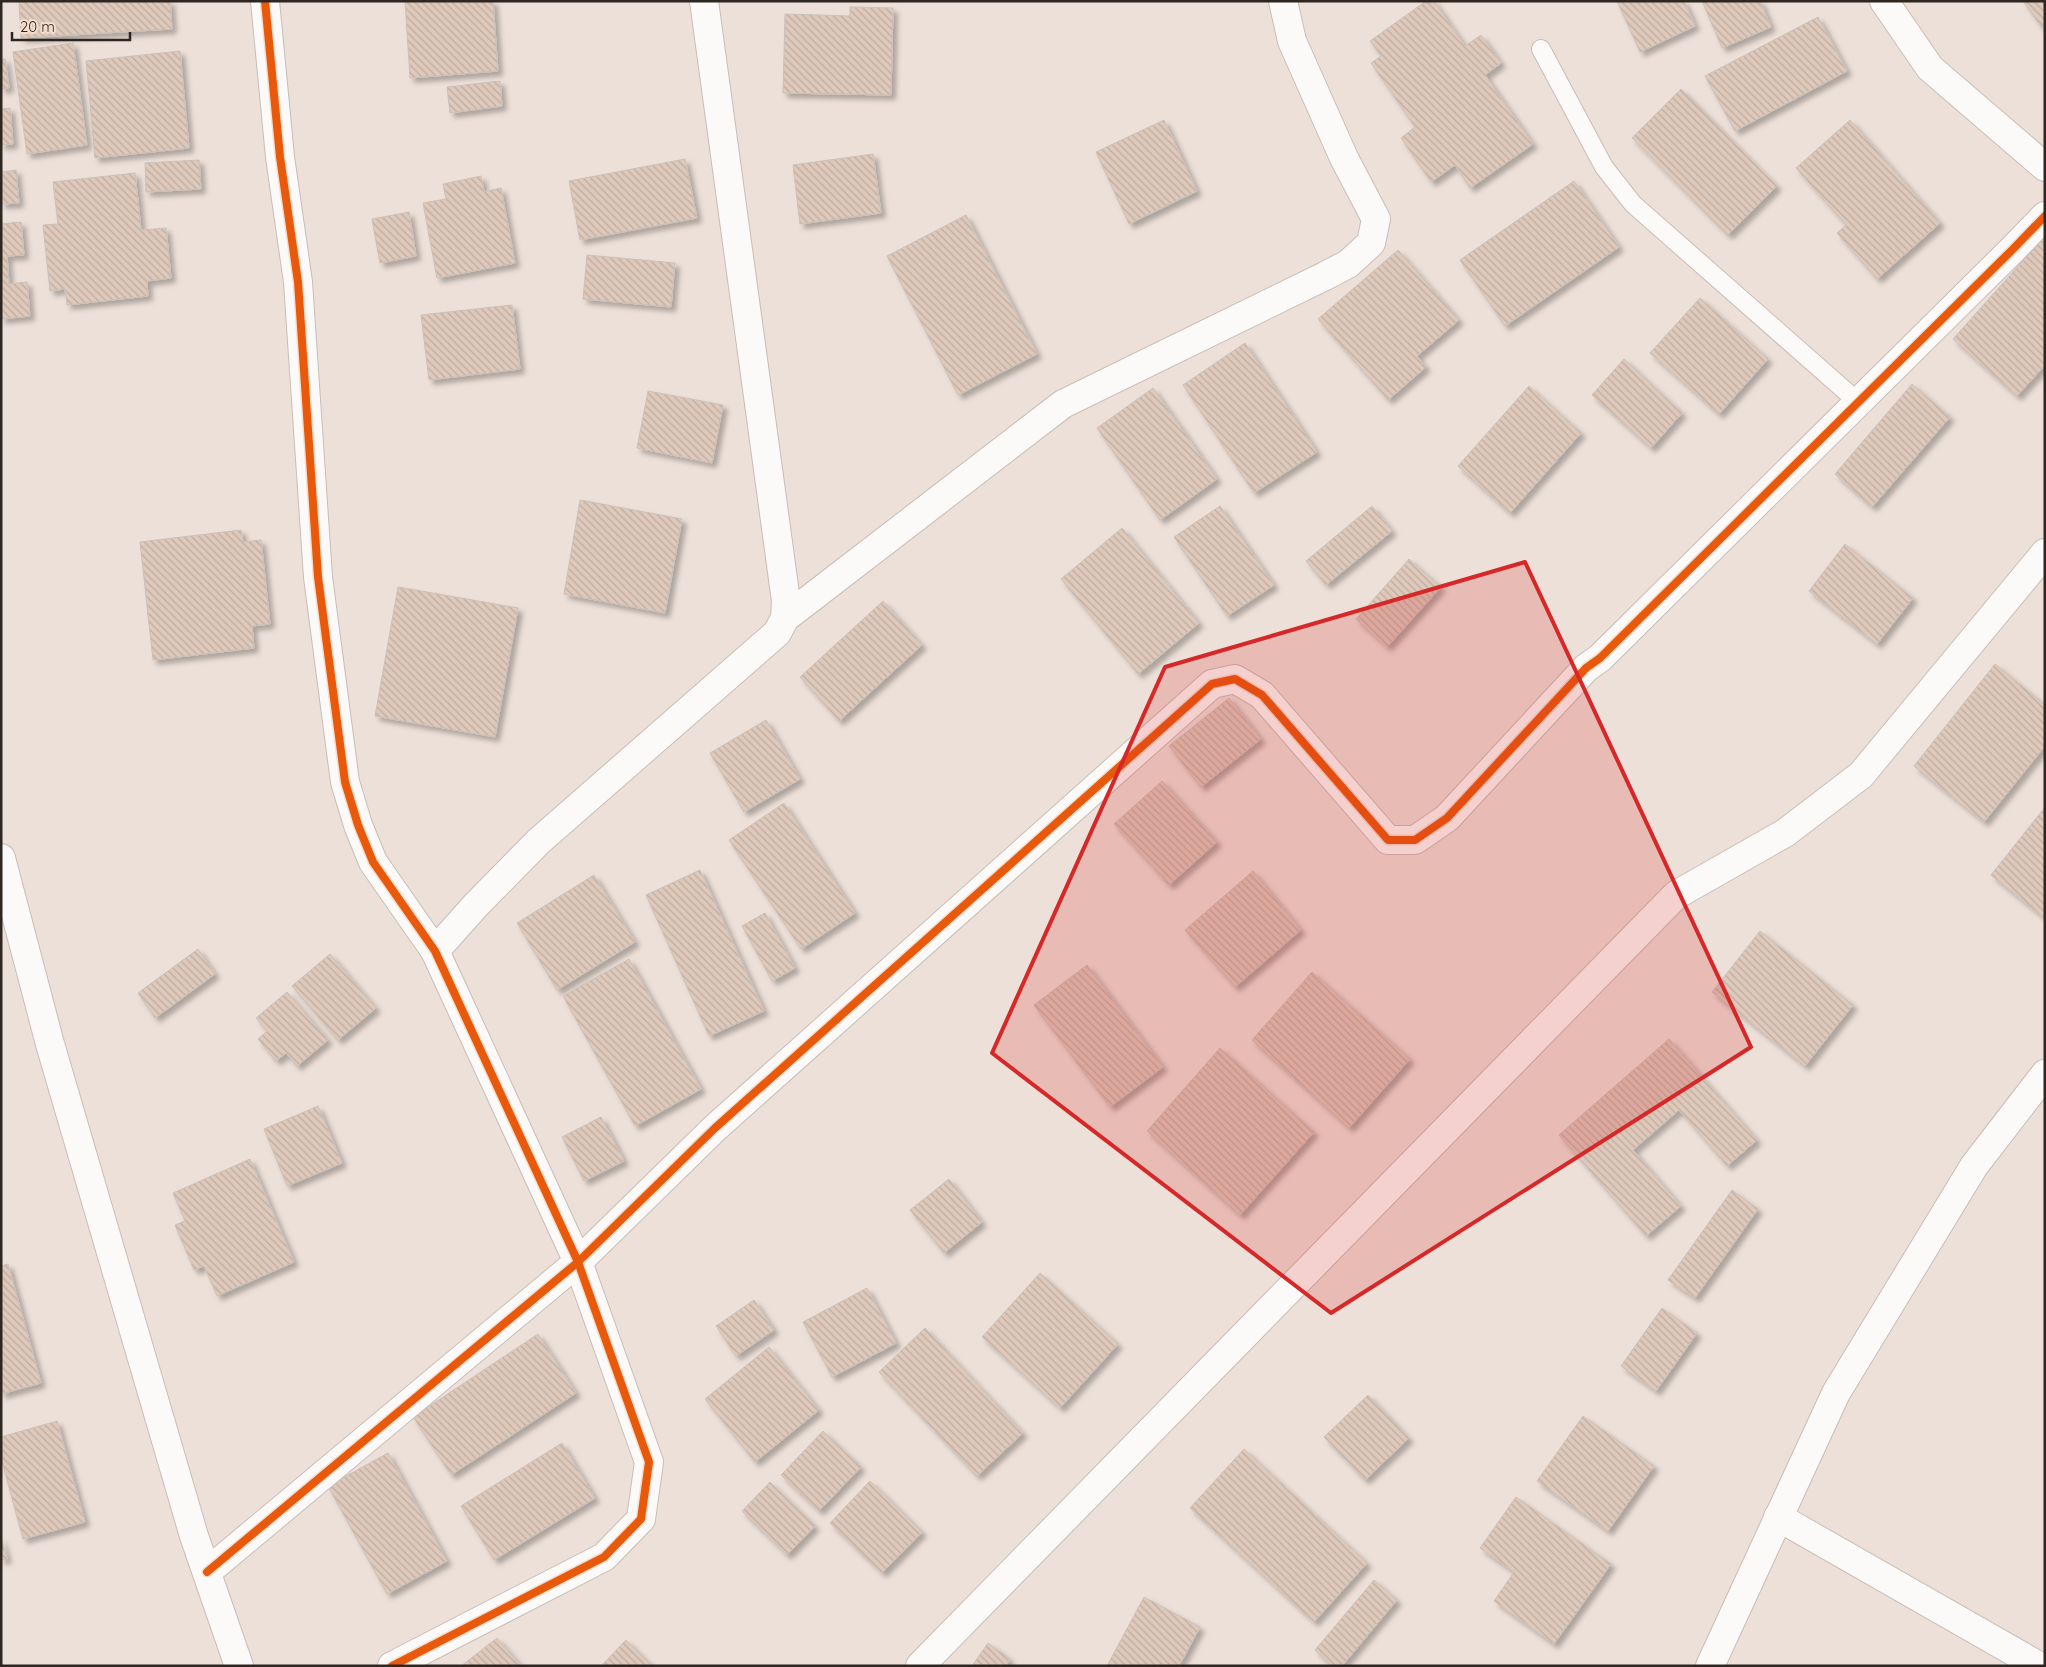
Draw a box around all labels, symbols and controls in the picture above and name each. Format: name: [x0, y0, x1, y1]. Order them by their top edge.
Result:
scale bar: [12, 10, 130, 42]
text: 20 m: [20, 17, 55, 36]

